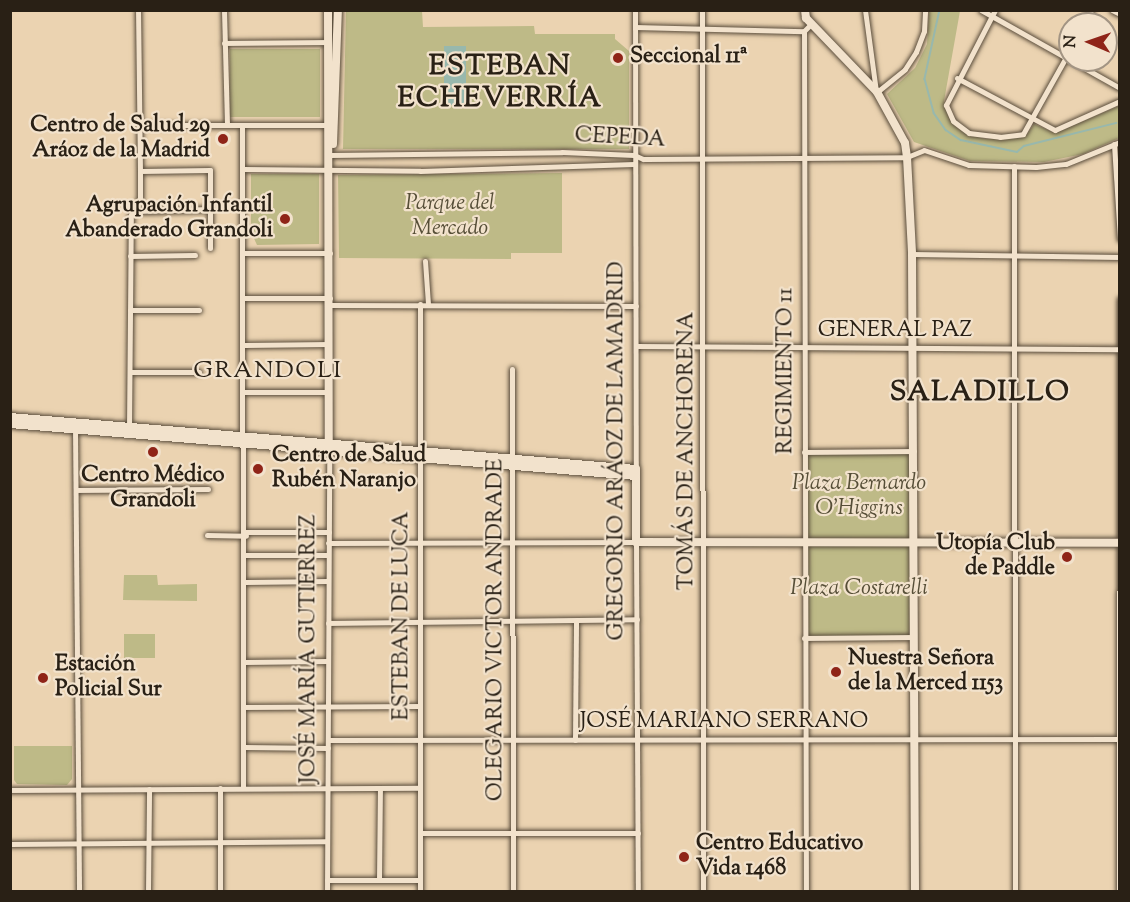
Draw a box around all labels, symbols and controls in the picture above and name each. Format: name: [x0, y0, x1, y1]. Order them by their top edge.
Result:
north arrow: [1058, 12, 1118, 72]
text: N: [1060, 35, 1083, 48]
place label: Seccional 11ª: [630, 45, 747, 71]
district label: ESTEBAN ECHEVERRÍA: [397, 50, 603, 116]
marker: Seccional 11ª: [611, 51, 625, 65]
place label: Centro de Salud 29 Aráoz de la Madrid: [30, 113, 210, 164]
street label: CEPEDA: [574, 123, 666, 155]
marker: Centro de Salud 29 Aráoz de la Madrid: [214, 130, 232, 148]
park label: Parque del Mercado: [405, 191, 495, 242]
place label: Agrupación Infantil Abanderado Grandoli: [65, 193, 273, 244]
marker: Agrupación Infantil Abanderado Grandoli: [278, 212, 292, 226]
street label: GREGORIO ARÁOZ DE LAMADRID: [605, 261, 631, 641]
street label: REGIMIENTO 11: [774, 288, 800, 454]
street label: TOMÁS DE ANCHORENA: [675, 312, 701, 590]
street label: GENERAL PAZ: [818, 319, 972, 345]
district label: GRANDOLI: [193, 358, 343, 386]
district label: SALADILLO: [890, 376, 1070, 410]
marker: Centro Médico Grandoli: [144, 443, 162, 461]
place label: Centro de Salud Rubén Naranjo: [272, 443, 426, 494]
street label: OLEGARIO VICTOR ANDRADE: [484, 459, 510, 801]
marker: Centro de Salud Rubén Naranjo: [249, 460, 267, 478]
place label: Centro Médico Grandoli: [81, 463, 225, 514]
park label: Plaza Bernardo O'Higgins: [792, 471, 926, 522]
street label: ESTEBAN DE LUCA: [390, 511, 416, 721]
street label: JOSÉ MARÍA GUTIERREZ: [297, 514, 323, 784]
place label: Utopía Club de Paddle: [936, 531, 1055, 582]
marker: Utopía Club de Paddle: [1060, 550, 1074, 564]
park label: Plaza Costarelli: [790, 577, 928, 603]
place label: Nuestra Señora de la Merced 1153: [848, 646, 1003, 698]
place label: Estación Policial Sur: [55, 652, 162, 704]
marker: Nuestra Señora de la Merced 1153: [829, 665, 843, 679]
marker: Estación Policial Sur: [36, 671, 50, 685]
street label: JOSÉ MARIANO SERRANO: [580, 710, 868, 736]
place label: Centro Educativo Vida 1468: [696, 831, 863, 882]
marker: Centro Educativo Vida 1468: [677, 850, 691, 864]

